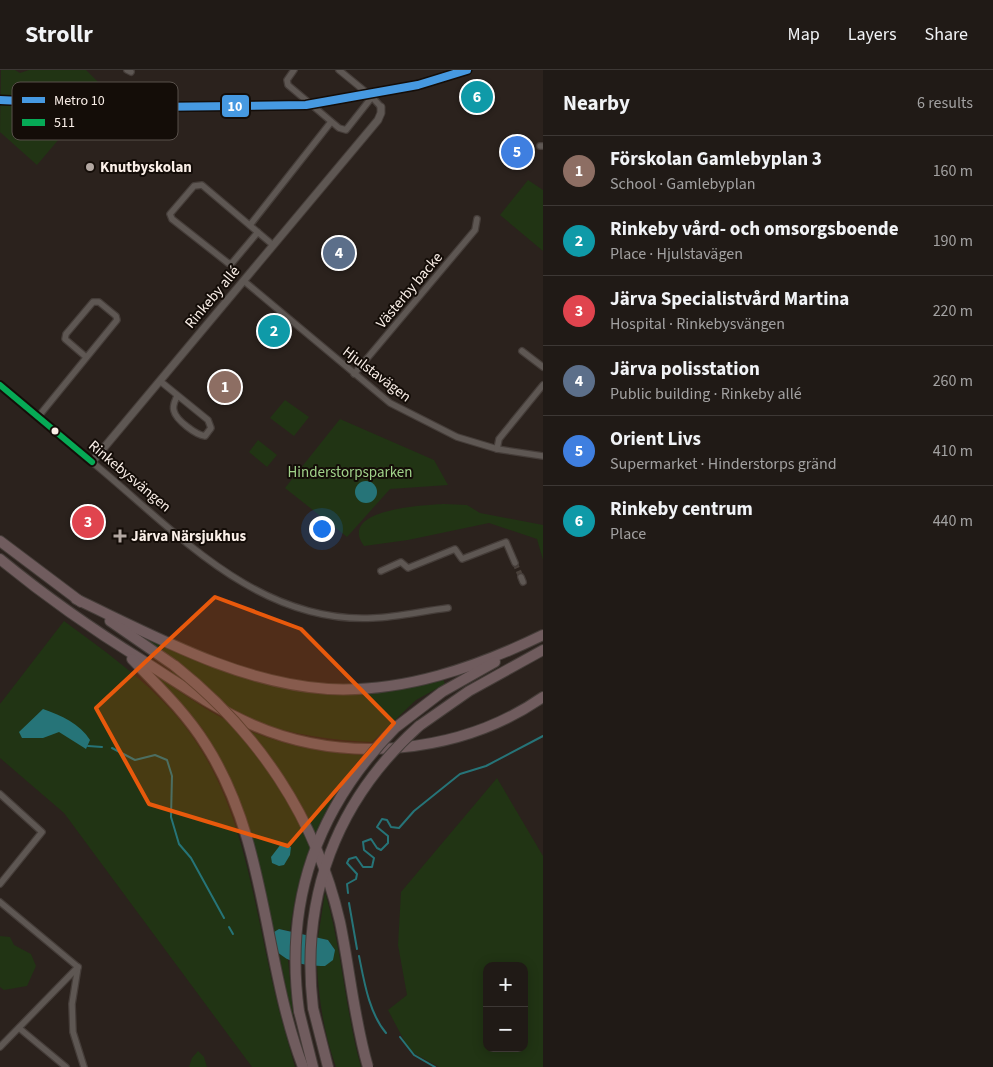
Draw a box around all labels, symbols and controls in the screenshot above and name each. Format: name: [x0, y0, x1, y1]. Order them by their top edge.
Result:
text: Strollr: [25, 17, 93, 52]
text: Map: [788, 22, 820, 47]
text: Layers: [848, 22, 897, 47]
text: Share: [925, 22, 968, 47]
pin: 6: [461, 78, 493, 116]
legend: [12, 82, 178, 140]
text: Nearby: [563, 88, 630, 118]
text: Metro 10: [54, 91, 105, 111]
text: 6 results: [917, 92, 973, 114]
line badge: 10: [221, 94, 250, 118]
text: 10: [228, 97, 242, 117]
text: 511: [54, 113, 75, 133]
pin: 5: [501, 133, 533, 171]
text: Förskolan Gamlebyplan 3: [610, 146, 822, 173]
place label: Knutbyskolan: [100, 157, 192, 178]
text: 1: [575, 160, 583, 182]
text: 160 m: [933, 160, 973, 182]
marker: Knutbyskolan: [84, 161, 96, 173]
text: School · Gamlebyplan: [610, 173, 756, 195]
text: Rinkeby vård- och omsorgsboende: [610, 216, 899, 243]
text: 2: [575, 230, 583, 252]
text: 190 m: [933, 230, 973, 252]
pin: 4: [323, 234, 355, 272]
text: Place · Hjulstavägen: [610, 243, 743, 265]
street label: Västerby backe: [371, 248, 448, 333]
street label: Rinkeby allé: [180, 261, 245, 333]
text: Järva Specialistvård Martina: [610, 286, 849, 313]
text: 3: [575, 300, 583, 322]
text: 220 m: [933, 300, 973, 322]
pin: 2: [258, 312, 290, 350]
text: Hospital · Rinkebysvängen: [610, 313, 785, 335]
street label: Hjulstavägen: [338, 342, 415, 407]
text: Järva polisstation: [610, 356, 760, 383]
pin: 1: [209, 368, 241, 406]
text: 4: [575, 370, 583, 392]
text: 260 m: [933, 370, 973, 392]
text: Public building · Rinkeby allé: [610, 383, 802, 405]
unlabelled marker: [50, 426, 60, 436]
text: Orient Livs: [610, 426, 701, 453]
street label: Rinkebysvängen: [84, 436, 176, 517]
text: 5: [575, 440, 583, 462]
text: 410 m: [933, 440, 973, 462]
text: Supermarket · Hinderstorps gränd: [610, 453, 837, 475]
park label: Hinderstorpsparken: [287, 462, 413, 483]
text: Rinkeby centrum: [610, 496, 753, 523]
pin: 3: [72, 503, 104, 541]
text: 6: [575, 510, 583, 532]
text: 440 m: [933, 510, 973, 532]
your location: [309, 516, 335, 542]
text: Place: [610, 523, 646, 545]
place label: Järva Närsjukhus: [131, 526, 246, 547]
marker: Järva Närsjukhus: [113, 529, 127, 543]
map controls: [483, 962, 528, 1052]
button: +: [483, 962, 528, 1007]
button: −: [483, 1007, 528, 1052]

